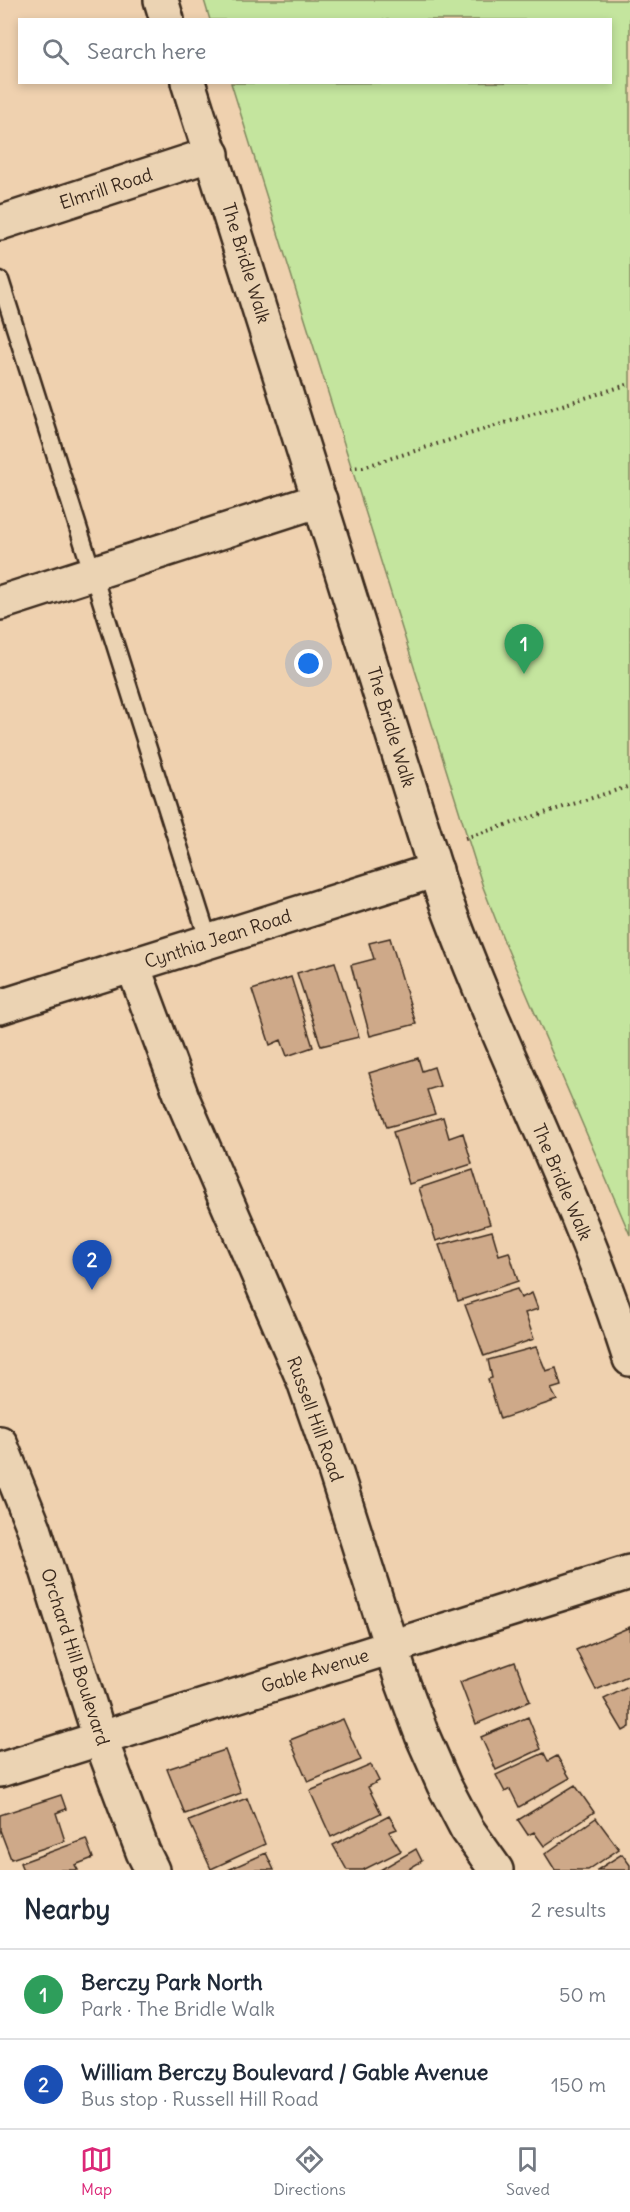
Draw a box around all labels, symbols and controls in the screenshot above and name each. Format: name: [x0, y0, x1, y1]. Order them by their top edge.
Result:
search box: [18, 18, 612, 84]
icon: search: [39, 35, 72, 68]
text: Search here: [87, 37, 206, 65]
street label: Elmrill Road: [56, 163, 156, 214]
street label: The Bridle Walk: [217, 200, 276, 326]
pin: 1: [504, 624, 544, 674]
your location: [294, 649, 323, 678]
street label: The Bridle Walk: [362, 664, 421, 790]
street label: Cynthia Jean Road: [141, 904, 295, 973]
street label: The Bridle Walk: [527, 1120, 597, 1244]
pin: 2: [72, 1240, 112, 1290]
street label: Russell Hill Road: [282, 1353, 349, 1485]
street label: Orchard Hill Boulevard: [36, 1565, 115, 1749]
street label: Gable Avenue: [258, 1643, 372, 1698]
text: Nearby: [24, 1893, 110, 1926]
text: 2 results: [531, 1897, 606, 1922]
text: Berczy Park North: [81, 1968, 263, 1996]
text: 1: [40, 1982, 47, 2007]
text: 50 m: [559, 1982, 606, 2007]
text: Park · The Bridle Walk: [81, 1996, 275, 2021]
text: William Berczy Boulevard / Gable Avenue: [81, 2058, 488, 2086]
text: 2: [38, 2072, 49, 2097]
text: 150 m: [551, 2072, 606, 2097]
text: Bus stop · Russell Hill Road: [81, 2086, 319, 2111]
tab: Map: [80, 2143, 113, 2199]
tab: Directions: [273, 2143, 346, 2199]
tab: Saved: [506, 2143, 550, 2199]

